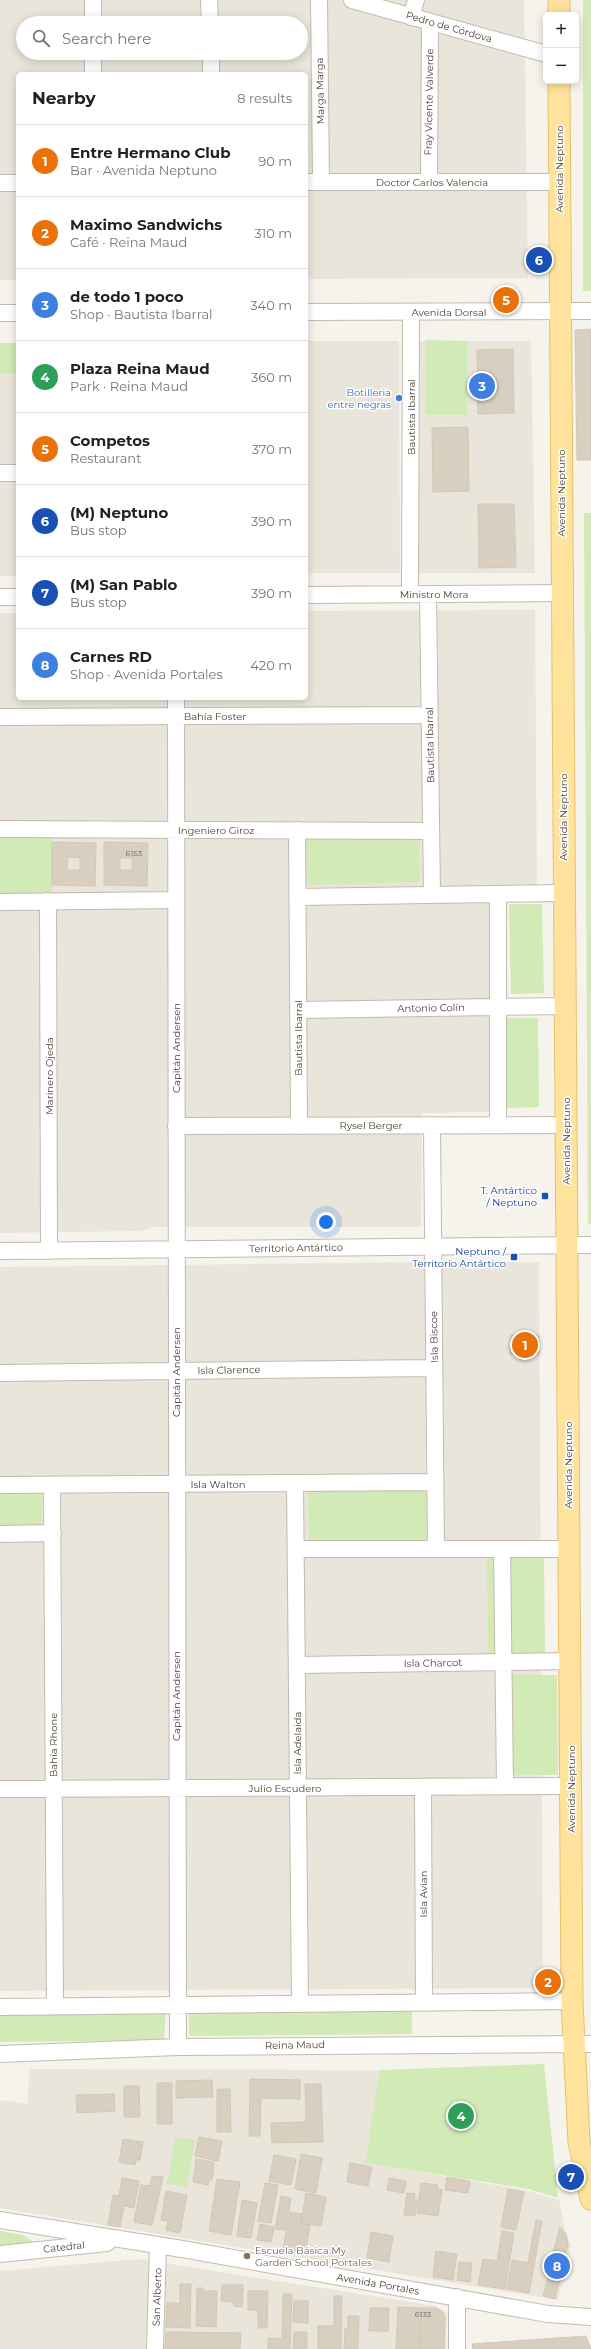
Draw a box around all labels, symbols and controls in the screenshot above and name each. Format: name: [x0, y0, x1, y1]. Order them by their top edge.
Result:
street label: Pedro de Córdova: [404, 8, 494, 46]
map controls: [543, 12, 579, 84]
button: +: [543, 12, 579, 48]
search box: [16, 16, 308, 60]
icon: search: [30, 27, 52, 49]
text: Search here: [62, 29, 151, 48]
street label: Fray Vicente Valverde: [422, 48, 436, 156]
button: −: [543, 48, 579, 84]
street label: Marga Marga: [313, 57, 327, 125]
text: Nearby: [32, 88, 96, 108]
text: 8 results: [237, 90, 292, 106]
street label: Avenida Neptuno: [553, 125, 566, 213]
text: Entre Hermano Club: [70, 143, 231, 162]
text: 1: [42, 153, 48, 169]
text: 90 m: [258, 153, 292, 169]
text: Bar · Avenida Neptuno: [70, 162, 217, 178]
street label: Doctor Carlos Valencia: [376, 176, 488, 189]
text: Maximo Sandwichs: [70, 215, 222, 234]
text: 2: [41, 225, 49, 241]
text: 310 m: [254, 225, 292, 241]
text: Café · Reina Maud: [70, 234, 187, 250]
pin: 6: [526, 245, 552, 275]
pin: 5: [493, 285, 519, 315]
text: de todo 1 poco: [70, 287, 184, 306]
text: 3: [41, 297, 49, 313]
text: 340 m: [250, 297, 292, 313]
text: Shop · Bautista Ibarral: [70, 306, 213, 322]
street label: Avenida Dorsal: [412, 306, 486, 319]
text: Plaza Reina Maud: [70, 359, 210, 378]
text: 4: [41, 369, 49, 385]
text: 360 m: [251, 369, 292, 385]
pin: 3: [469, 371, 495, 401]
text: Park · Reina Maud: [70, 378, 188, 394]
street label: Bautista Ibarral: [405, 379, 418, 455]
place label: Botilleria entre negras: [328, 386, 391, 411]
marker: Botilleria entre negras: [394, 393, 404, 403]
text: Competos: [70, 431, 150, 450]
text: 5: [41, 441, 49, 457]
text: 370 m: [252, 441, 292, 457]
street label: Avenida Neptuno: [555, 449, 568, 537]
text: Restaurant: [70, 450, 141, 466]
text: (M) Neptuno: [70, 503, 168, 522]
text: 6: [41, 513, 49, 529]
text: 390 m: [251, 513, 292, 529]
text: Bus stop: [70, 522, 127, 538]
text: (M) San Pablo: [70, 575, 177, 594]
text: 7: [41, 585, 49, 601]
text: 390 m: [251, 585, 292, 601]
street label: Ministro Mora: [400, 588, 468, 601]
text: Bus stop: [70, 594, 127, 610]
text: Carnes RD: [70, 647, 152, 666]
text: 8: [41, 657, 49, 673]
text: 420 m: [250, 657, 292, 673]
text: Shop · Avenida Portales: [70, 666, 223, 682]
street label: Bautista Ibarral: [423, 707, 437, 783]
street label: Bahía Foster: [184, 710, 246, 723]
street label: Avenida Neptuno: [557, 773, 570, 861]
street label: Ingeniero Giroz: [178, 824, 254, 837]
house number: 6153: [126, 848, 143, 858]
street label: Bautista Ibarral: [292, 1000, 305, 1076]
street label: Antonio Colín: [397, 1001, 465, 1015]
street label: Capitán Andersen: [170, 1003, 183, 1093]
street label: Marinero Ojeda: [43, 1037, 56, 1115]
street label: Avenida Neptuno: [560, 1097, 573, 1185]
street label: Rysel Berger: [339, 1119, 403, 1132]
place label: T. Antártico / Neptuno: [480, 1184, 537, 1209]
marker: T. Antártico / Neptuno: [540, 1191, 550, 1201]
your location: [316, 1212, 336, 1232]
street label: Territorio Antártico: [249, 1241, 343, 1255]
place label: Neptuno / Territorio Antártico: [412, 1245, 507, 1270]
marker: Neptuno / Territorio Antártico: [509, 1252, 519, 1262]
street label: Isla Biscoe: [427, 1311, 441, 1363]
street label: Capitán Andersen: [170, 1327, 183, 1417]
pin: 1: [512, 1330, 538, 1360]
street label: Isla Clarence: [197, 1363, 261, 1377]
street label: Avenida Neptuno: [562, 1421, 575, 1509]
street label: Isla Walton: [190, 1478, 246, 1491]
street label: Capitán Andersen: [170, 1651, 183, 1741]
street label: Isla Charcot: [404, 1656, 462, 1670]
street label: Isla Adelaida: [291, 1711, 304, 1775]
street label: Bahía Rhone: [47, 1713, 60, 1777]
street label: Avenida Neptuno: [565, 1745, 578, 1833]
street label: Julio Escudero: [248, 1782, 321, 1795]
street label: Isla Avian: [417, 1871, 430, 1917]
pin: 2: [535, 1967, 561, 1997]
street label: Reina Maud: [265, 2038, 325, 2052]
pin: 4: [448, 2101, 474, 2131]
pin: 7: [558, 2162, 584, 2192]
street label: Catedral: [43, 2238, 85, 2256]
place label: Escuela Básica My Garden School Portales: [255, 2244, 372, 2269]
marker: Escuela Básica My Garden School Portales: [242, 2251, 252, 2261]
pin: 8: [544, 2251, 570, 2281]
street label: San Alberto: [149, 2268, 165, 2326]
street label: Avenida Portales: [336, 2270, 421, 2298]
house number: 6133: [415, 2309, 432, 2319]

